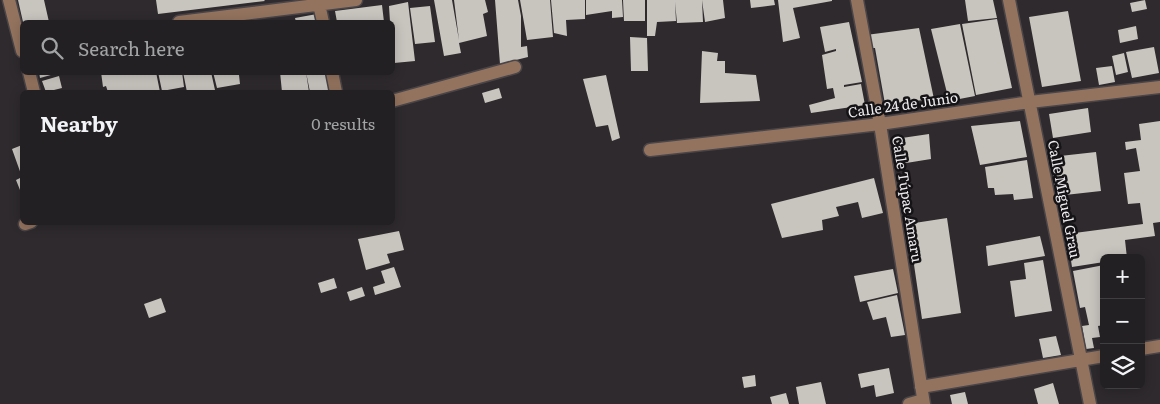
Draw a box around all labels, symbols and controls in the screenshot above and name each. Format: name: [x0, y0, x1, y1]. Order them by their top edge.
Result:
search box: [20, 20, 395, 75]
icon: search: [38, 34, 66, 62]
text: Search here: [78, 34, 185, 62]
street label: Calle 24 de Junio: [847, 86, 959, 122]
text: Nearby: [40, 107, 118, 138]
text: 0 results: [311, 111, 375, 135]
street label: Calle Túpac Amaru: [888, 134, 928, 264]
street label: Calle Miguel Grau: [1044, 138, 1086, 259]
map controls: [1100, 254, 1145, 389]
button: +: [1100, 254, 1145, 299]
button: −: [1100, 299, 1145, 344]
button: layers: [1100, 344, 1145, 389]

